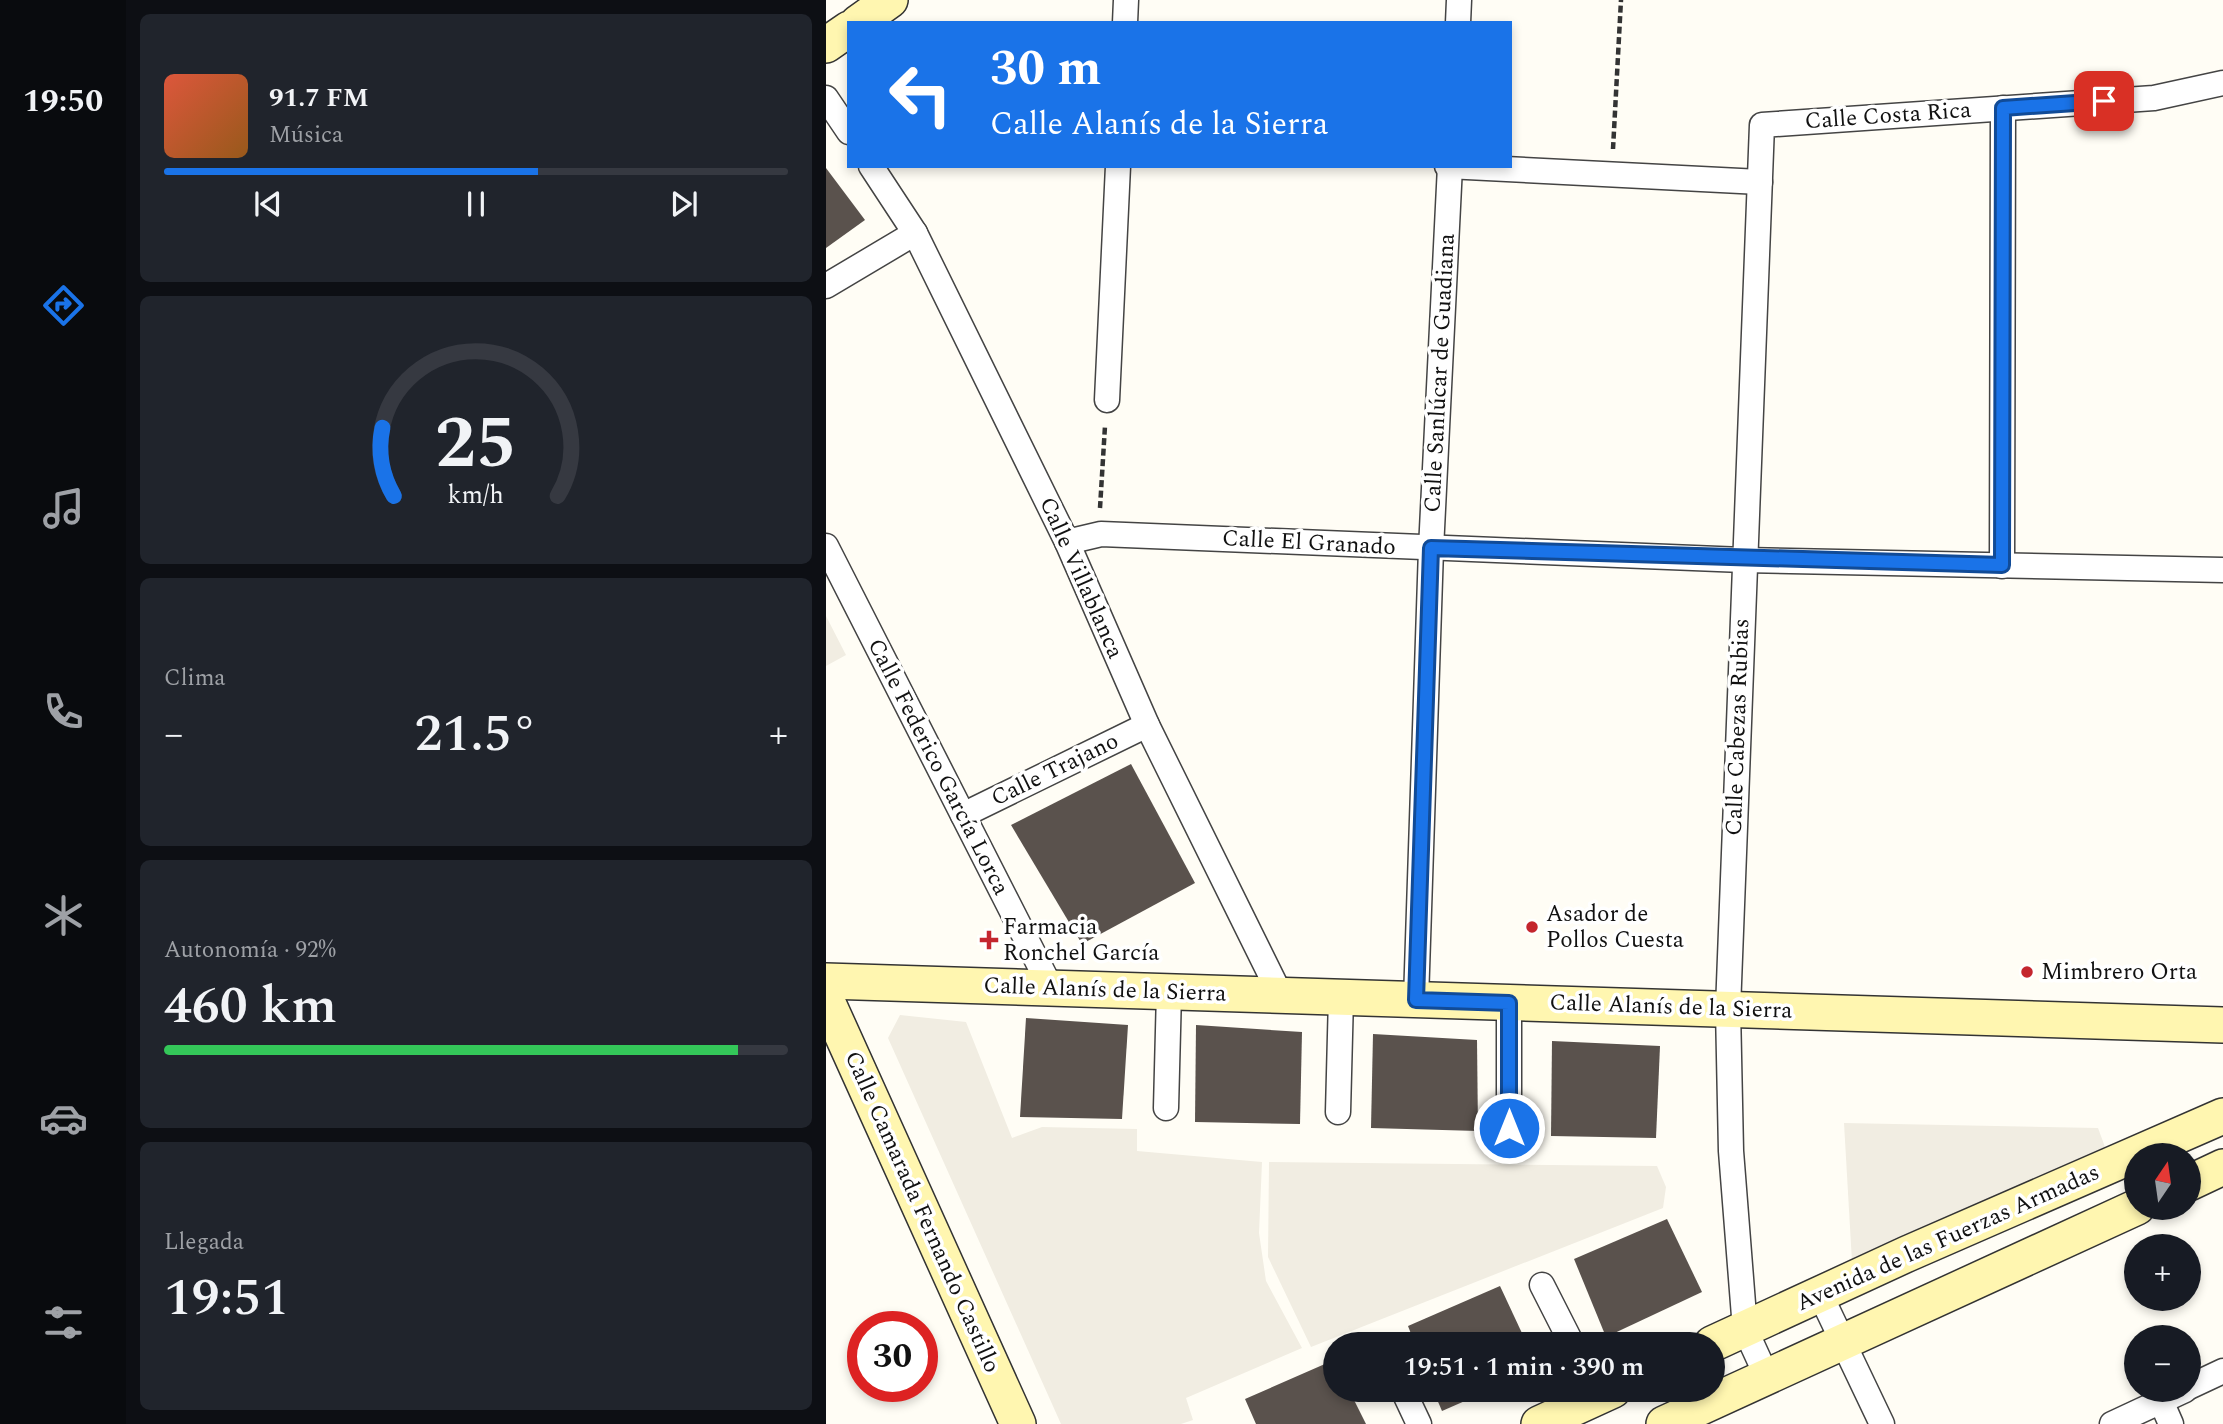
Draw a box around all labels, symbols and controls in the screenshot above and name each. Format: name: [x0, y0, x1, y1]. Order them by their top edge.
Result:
text: 30 m: [990, 32, 1101, 107]
icon: left: [875, 49, 966, 140]
pin: [2074, 71, 2134, 131]
text: 19:50: [23, 77, 103, 126]
text: 91.7 FM: [269, 78, 369, 118]
icon: arrive: [2085, 82, 2123, 120]
street label: Calle Costa Rica: [1804, 93, 1972, 139]
text: Calle Alanís de la Sierra: [990, 100, 1328, 149]
text: Música: [269, 118, 343, 153]
icon: previous: [249, 185, 287, 223]
icon: pause: [457, 185, 495, 223]
icon: next: [665, 185, 703, 223]
street label: Calle Sanlúcar de Guadiana: [1415, 232, 1465, 514]
icon: directions: [39, 281, 88, 330]
text: 25: [435, 389, 517, 500]
text: km/h: [448, 477, 504, 515]
icon: music: [39, 484, 88, 533]
street label: Calle Villablanca: [1030, 492, 1132, 664]
street label: Calle El Granado: [1221, 521, 1397, 565]
street label: Calle Cabezas Rubias: [1717, 618, 1759, 836]
street label: Calle Federico García Lorca: [858, 633, 1018, 901]
text: Clima: [164, 661, 226, 696]
icon: phone: [39, 687, 88, 736]
text: 21.5°: [414, 695, 538, 774]
text: −: [164, 706, 183, 764]
text: +: [769, 706, 788, 764]
street label: Calle Trajano: [985, 724, 1125, 816]
icon: climate: [39, 891, 88, 940]
place label: Asador de Pollos Cuesta: [1546, 897, 1684, 958]
place label: Farmacia Ronchel García: [1003, 910, 1160, 971]
marker: Asador de Pollos Cuesta: [1524, 919, 1540, 935]
marker: Farmacia Ronchel García: [981, 932, 997, 948]
text: Autonomía · 92%: [164, 933, 336, 968]
place label: Mimbrero Orta: [2041, 955, 2197, 990]
marker: Mimbrero Orta: [2019, 964, 2035, 980]
text: 460 km: [164, 967, 337, 1046]
street label: Calle Alanís de la Sierra: [983, 968, 1227, 1012]
street label: Calle Alanís de la Sierra: [1549, 985, 1793, 1029]
street label: Calle Camarada Fernando Castillo: [835, 1045, 1009, 1379]
position arrow: [1472, 1091, 1546, 1165]
icon: car: [39, 1094, 88, 1143]
north arrow: [2124, 1143, 2202, 1220]
map controls: [2124, 1143, 2201, 1402]
street label: Avenida de las Fuerzas Armadas: [1791, 1155, 2105, 1321]
text: Llegada: [164, 1225, 244, 1260]
button: +: [2124, 1234, 2201, 1311]
text: 19:51: [164, 1259, 289, 1338]
icon: filters: [39, 1298, 88, 1347]
speed limit sign: 30: [847, 1311, 938, 1402]
button: −: [2124, 1325, 2201, 1402]
text: 19:51 · 1 min · 390 m: [1404, 1347, 1644, 1387]

